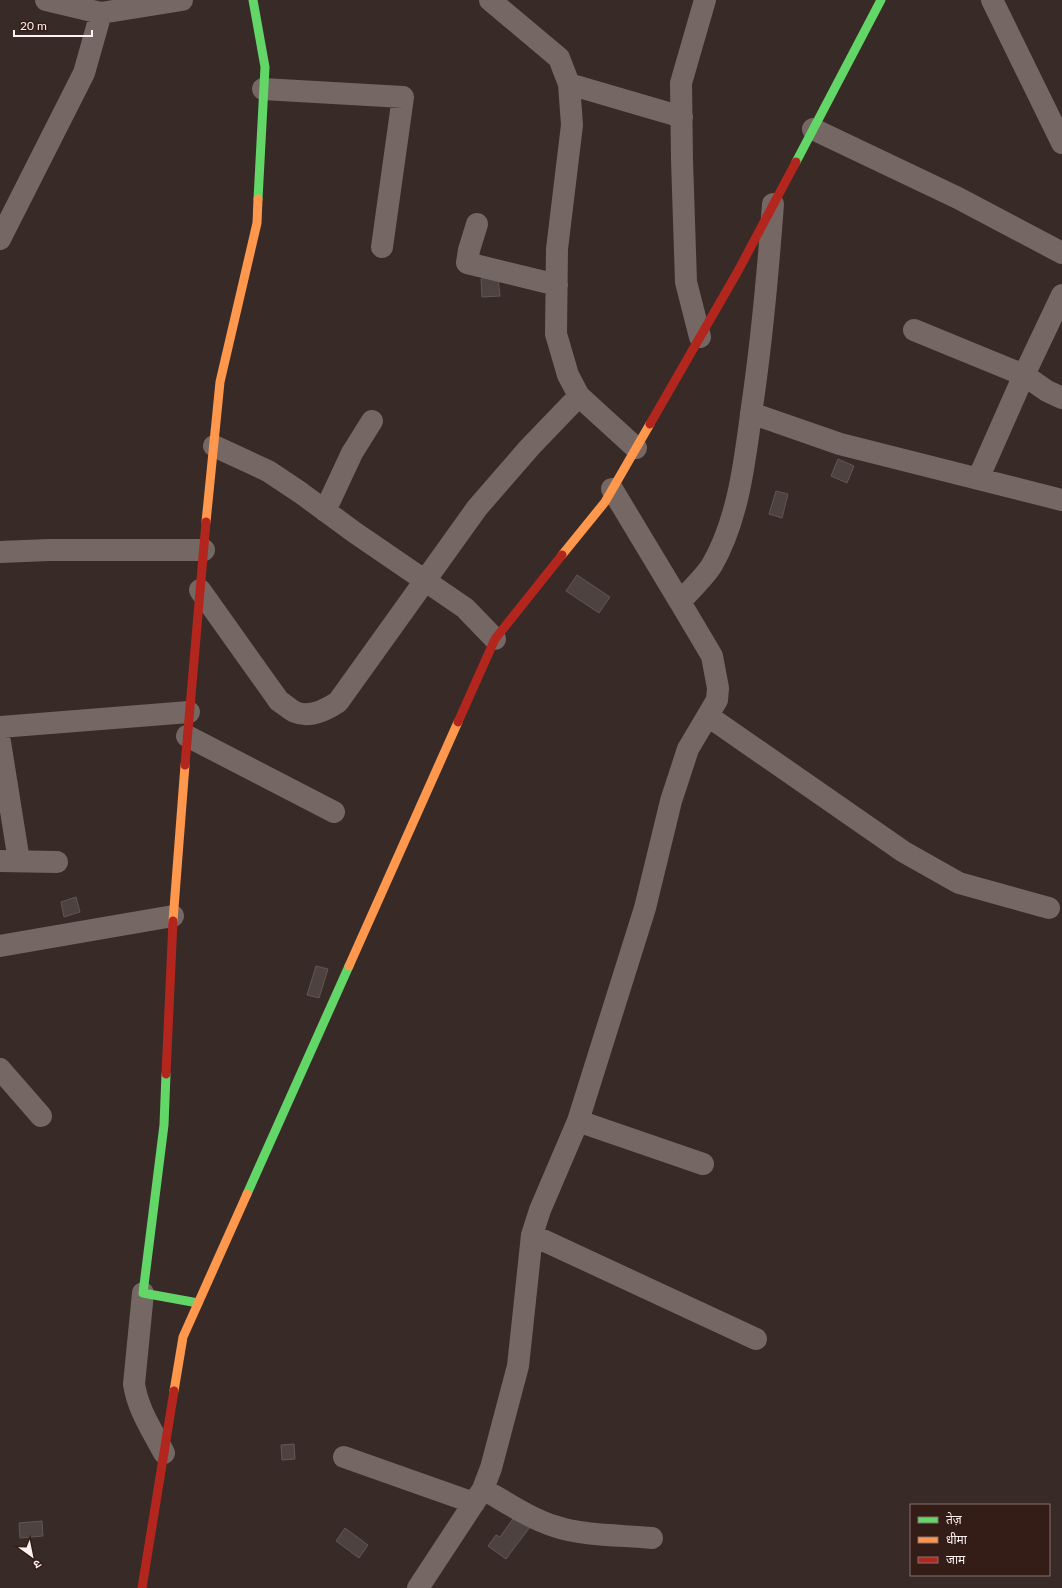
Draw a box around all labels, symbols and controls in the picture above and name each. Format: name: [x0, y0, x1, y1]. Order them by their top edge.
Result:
scale bar: [14, 12, 92, 38]
text: 20 m: [20, 18, 47, 33]
legend: [910, 1504, 1050, 1576]
text: तेज़: [946, 1512, 963, 1527]
text: धीमा: [946, 1532, 968, 1547]
north arrow: [12, 1536, 52, 1576]
text: जाम: [946, 1552, 966, 1567]
text: उ: [31, 1558, 44, 1572]

